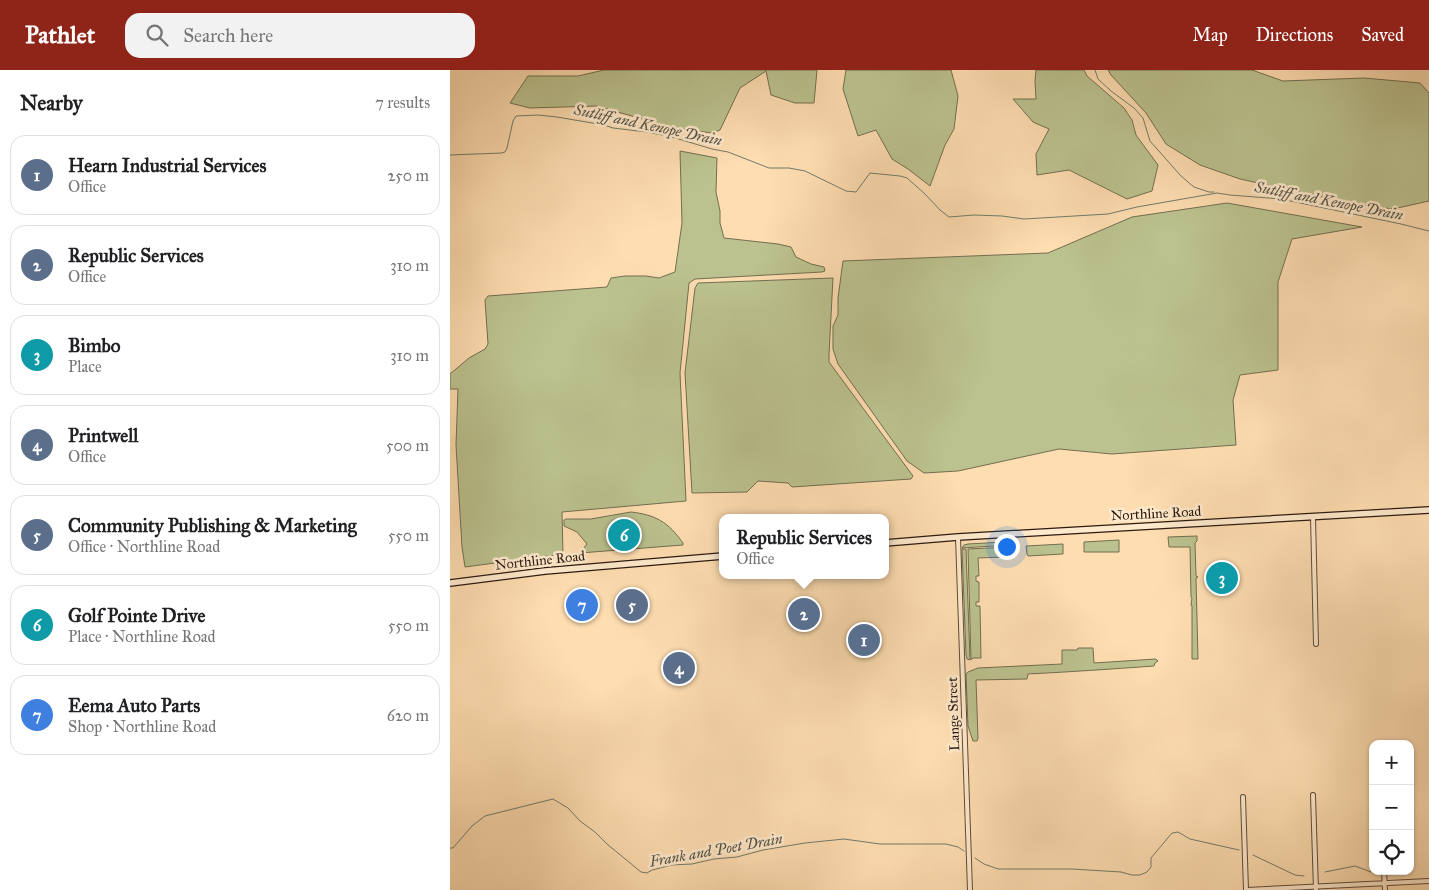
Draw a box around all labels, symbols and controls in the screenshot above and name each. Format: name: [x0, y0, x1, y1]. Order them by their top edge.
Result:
search box: [125, 13, 475, 58]
text: Pathlet: [25, 20, 95, 50]
icon: search: [143, 21, 171, 49]
text: Search here: [183, 24, 273, 47]
text: Map: [1192, 24, 1228, 46]
text: Directions: [1256, 24, 1333, 46]
text: Saved: [1361, 24, 1404, 46]
text: Nearby: [20, 90, 83, 116]
text: 7 results: [375, 93, 430, 112]
water label: Sutliff and Kenope Drain: [571, 100, 724, 150]
text: Hearn Industrial Services: [68, 154, 266, 177]
text: 1: [34, 166, 40, 185]
text: 250 m: [388, 166, 429, 185]
text: Office: [68, 177, 106, 196]
water label: Sutliff and Kenope Drain: [1252, 178, 1405, 225]
text: Republic Services: [68, 244, 204, 267]
text: 2: [33, 256, 41, 275]
text: 310 m: [390, 256, 429, 275]
text: Office: [68, 267, 106, 286]
text: Bimbo: [68, 334, 121, 357]
text: 3: [34, 346, 40, 365]
text: 310 m: [390, 346, 429, 365]
text: Place: [68, 357, 102, 376]
text: Printwell: [68, 424, 139, 447]
text: 4: [33, 436, 41, 455]
text: 500 m: [386, 436, 429, 455]
text: Office: [68, 447, 106, 466]
street label: Northline Road: [1110, 503, 1202, 524]
text: Community Publishing & Marketing: [68, 514, 357, 537]
popup: [719, 514, 889, 579]
pin: 6: [608, 516, 640, 554]
text: 5: [33, 526, 41, 545]
text: 550 m: [388, 526, 429, 545]
text: Republic Services: [736, 526, 872, 549]
your location: [994, 534, 1020, 560]
text: Office · Northline Road: [68, 537, 220, 556]
street label: Northline Road: [494, 547, 586, 574]
text: Office: [736, 549, 774, 568]
pin: 3: [1206, 559, 1238, 597]
pin: 7: [566, 586, 598, 624]
pin: 5: [616, 586, 648, 624]
pin: 2: [788, 595, 820, 633]
text: Golf Pointe Drive: [68, 604, 205, 627]
text: 6: [33, 616, 41, 635]
text: 550 m: [388, 616, 429, 635]
pin: 1: [848, 621, 880, 659]
text: Place · Northline Road: [68, 627, 216, 646]
pin: 4: [663, 649, 695, 687]
street label: Lange Street: [944, 677, 963, 751]
text: Eema Auto Parts: [68, 694, 200, 717]
text: 7: [33, 706, 41, 725]
text: 620 m: [387, 706, 429, 725]
text: Shop · Northline Road: [68, 717, 216, 736]
map controls: [1369, 740, 1414, 875]
button: +: [1369, 740, 1414, 785]
button: −: [1369, 785, 1414, 830]
water label: Frank and Poet Drain: [647, 829, 784, 871]
button: locate: [1369, 830, 1414, 875]

